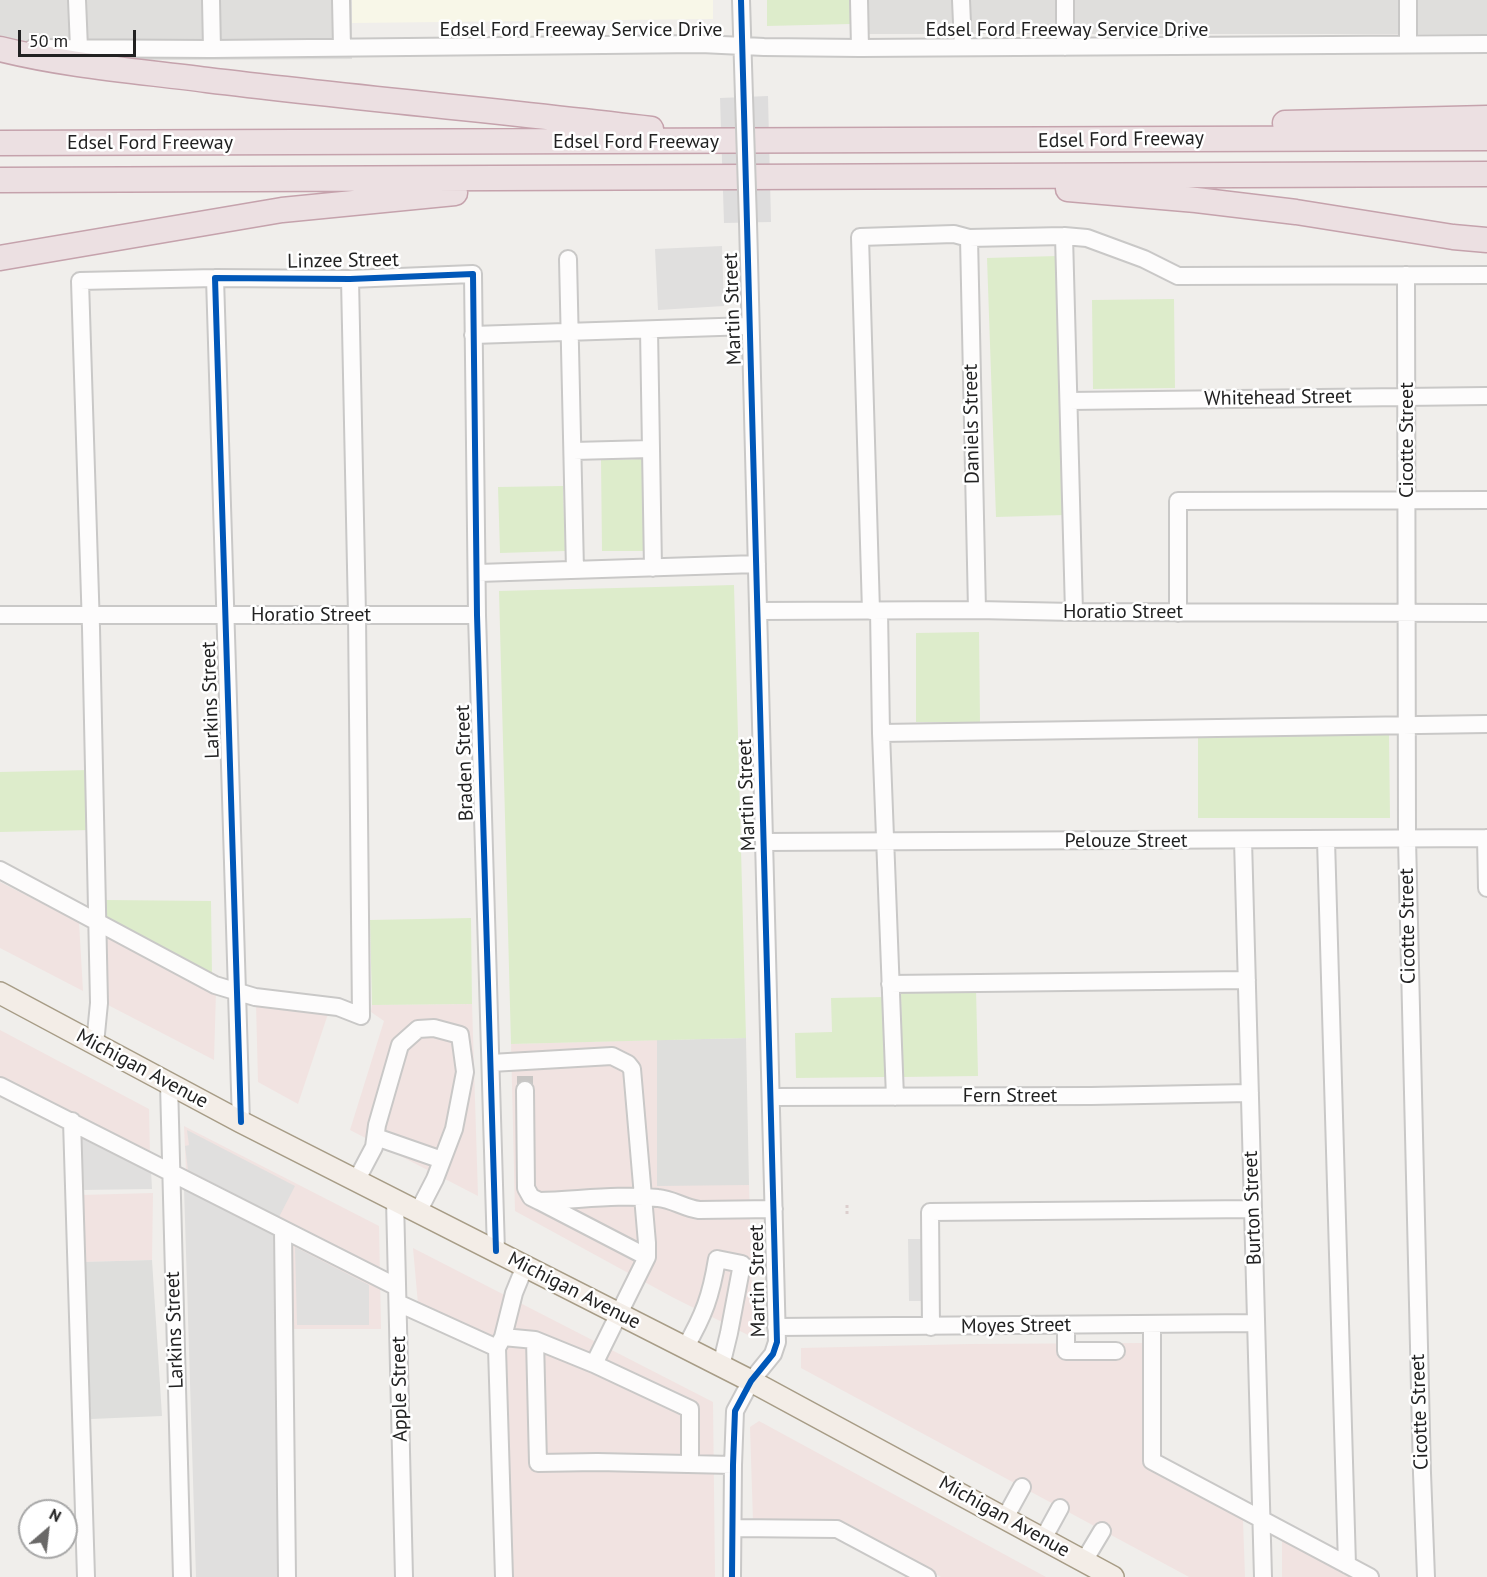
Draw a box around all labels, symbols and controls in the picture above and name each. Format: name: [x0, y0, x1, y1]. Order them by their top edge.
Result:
scale bar: [21, 18, 140, 56]
street label: Edsel Ford Freeway Service Drive: [440, 18, 722, 42]
street label: Edsel Ford Freeway Service Drive: [926, 18, 1208, 42]
text: 50 m: [29, 29, 68, 52]
street label: Edsel Ford Freeway: [1038, 127, 1204, 153]
street label: Edsel Ford Freeway: [553, 130, 719, 154]
street label: Edsel Ford Freeway: [67, 131, 233, 155]
street label: Linzee Street: [287, 248, 399, 274]
street label: Martin Street: [719, 252, 747, 366]
street label: Daniels Street: [959, 364, 985, 484]
street label: Cicotte Street: [1395, 382, 1419, 498]
street label: Whitehead Street: [1204, 385, 1352, 411]
street label: Horatio Street: [1063, 600, 1183, 624]
street label: Horatio Street: [251, 603, 371, 627]
street label: Larkins Street: [197, 641, 225, 759]
street label: Braden Street: [451, 704, 479, 822]
street label: Martin Street: [733, 738, 761, 852]
street label: Pelouze Street: [1064, 829, 1188, 853]
street label: Cicotte Street: [1395, 868, 1421, 984]
street label: Michigan Avenue: [72, 1024, 212, 1114]
street label: Fern Street: [963, 1084, 1057, 1108]
street label: Burton Street: [1239, 1150, 1267, 1266]
street label: Martin Street: [745, 1224, 771, 1338]
street label: Michigan Avenue: [504, 1247, 644, 1335]
street label: Larkins Street: [161, 1271, 189, 1389]
street label: Moyes Street: [961, 1313, 1071, 1339]
street label: Apple Street: [387, 1336, 413, 1442]
street label: Cicotte Street: [1406, 1354, 1434, 1470]
street label: Michigan Avenue: [934, 1471, 1074, 1563]
north arrow: [18, 1499, 78, 1559]
text: N: [46, 1504, 65, 1526]

